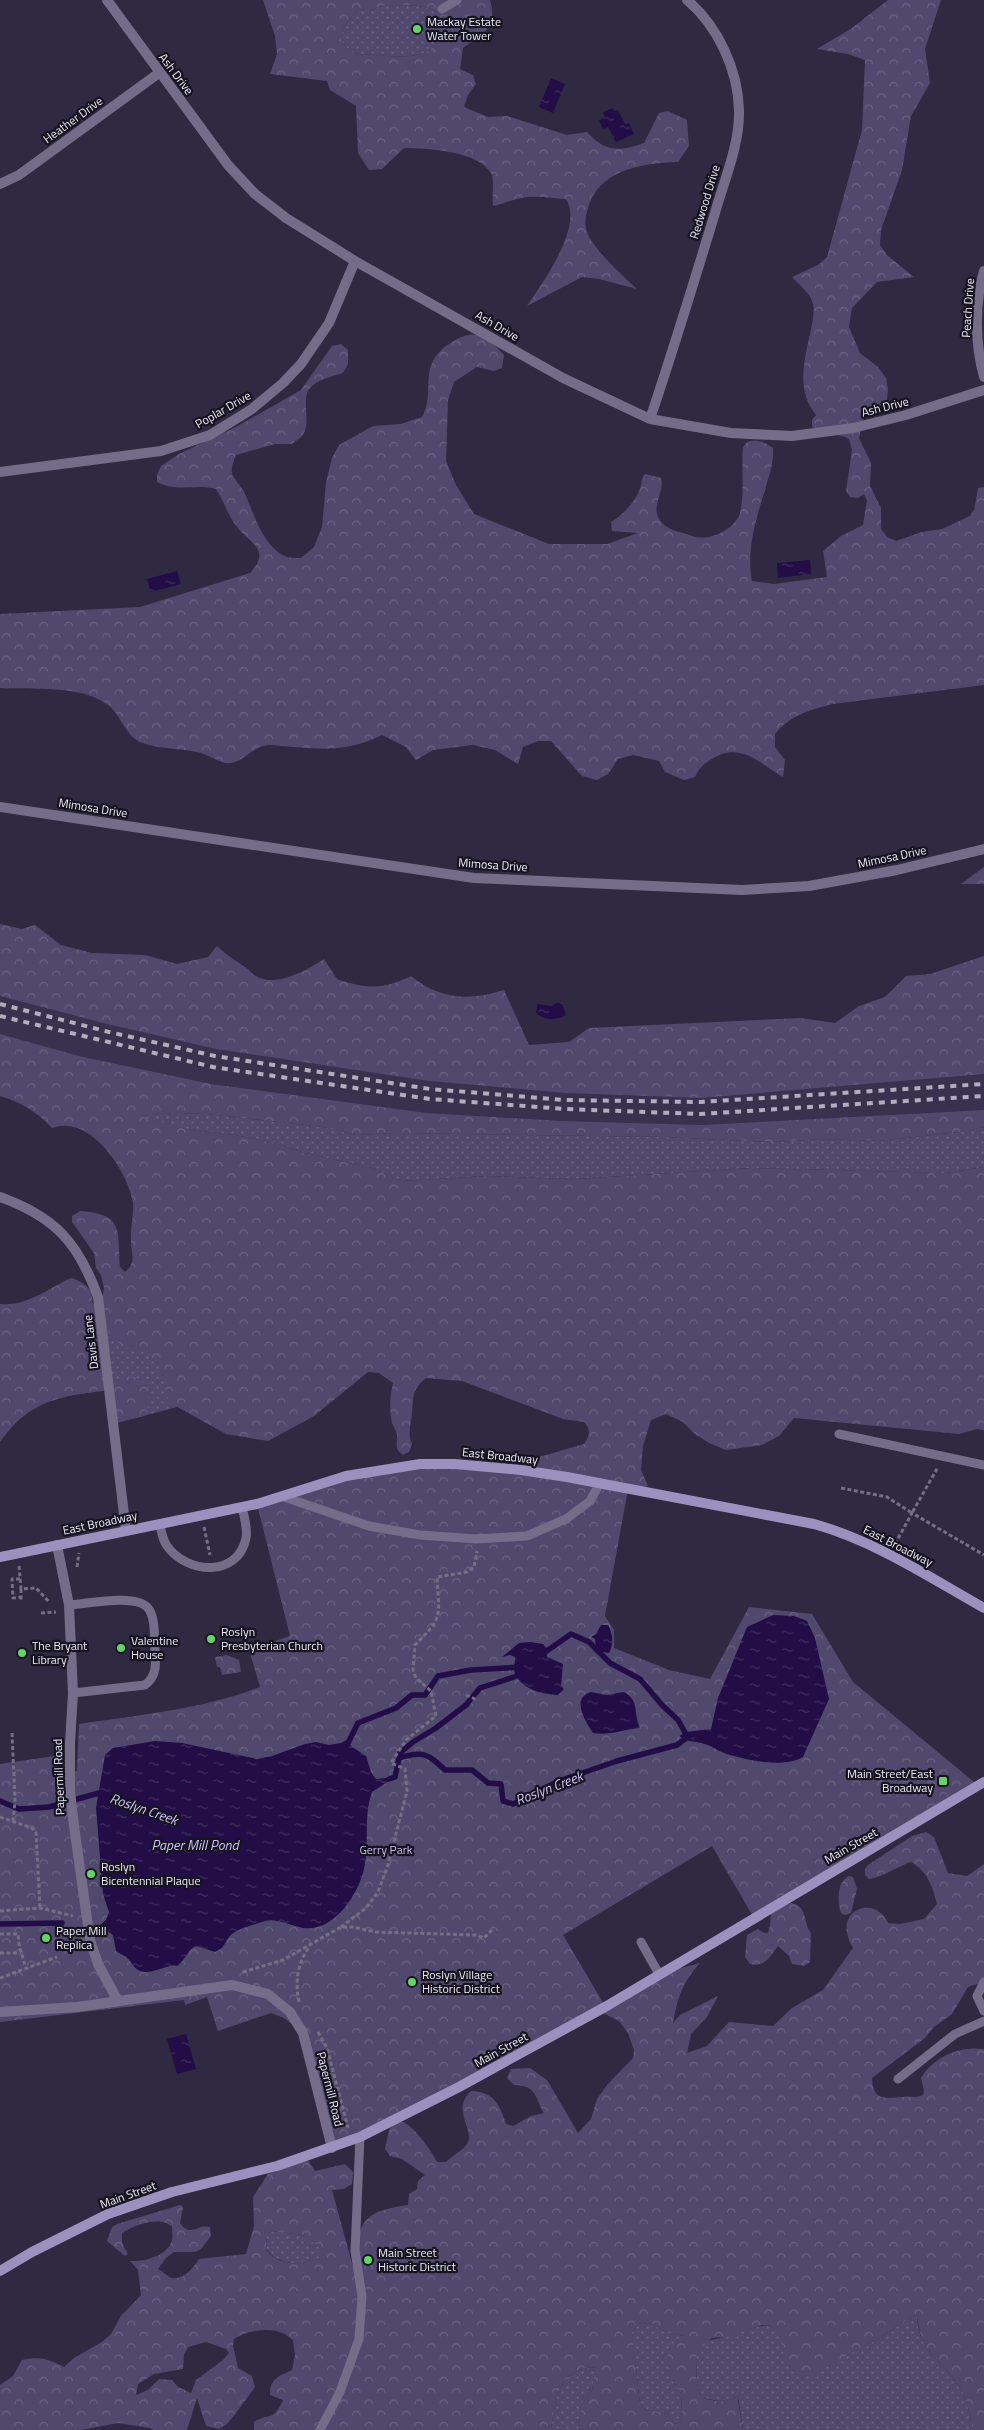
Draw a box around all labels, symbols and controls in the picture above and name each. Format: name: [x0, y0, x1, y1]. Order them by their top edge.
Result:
place label: Mackay Estate Water Tower: [427, 12, 501, 45]
marker: Mackay Estate Water Tower: [411, 23, 423, 35]
street label: Ash Drive: [154, 49, 198, 99]
street label: Heather Drive: [39, 91, 107, 148]
street label: Redwood Drive: [684, 162, 725, 241]
street label: Peach Drive: [956, 278, 979, 338]
street label: Ash Drive: [472, 305, 523, 346]
street label: Poplar Drive: [191, 386, 254, 433]
street label: Ash Drive: [859, 391, 910, 422]
street label: Mimosa Drive: [57, 793, 129, 822]
street label: Mimosa Drive: [856, 840, 928, 873]
street label: Mimosa Drive: [458, 853, 528, 876]
street label: Davis Lane: [78, 1314, 103, 1370]
street label: East Broadway: [461, 1442, 539, 1469]
street label: East Broadway: [61, 1505, 139, 1540]
street label: East Broadway: [860, 1520, 937, 1571]
place label: Roslyn Presbyterian Church: [221, 1622, 323, 1655]
place label: Valentine House: [131, 1631, 178, 1664]
marker: Roslyn Presbyterian Church: [205, 1633, 217, 1645]
place label: The Bryant Library: [32, 1636, 88, 1669]
marker: Valentine House: [115, 1642, 127, 1654]
marker: The Bryant Library: [16, 1647, 28, 1659]
street label: Papermill Road: [48, 1738, 69, 1816]
water label: Roslyn Creek: [512, 1764, 587, 1810]
place label: Main Street/East Broadway: [847, 1764, 934, 1797]
marker: Main Street/East Broadway: [937, 1775, 949, 1787]
water label: Roslyn Creek: [107, 1787, 183, 1831]
street label: Main Street: [821, 1822, 882, 1868]
water label: Paper Mill Pond: [151, 1834, 241, 1855]
park label: Gerry Park: [359, 1840, 413, 1859]
place label: Roslyn Bicentennial Plaque: [101, 1857, 201, 1890]
marker: Roslyn Bicentennial Plaque: [85, 1868, 97, 1880]
place label: Paper Mill Replica: [56, 1921, 107, 1954]
marker: Paper Mill Replica: [40, 1932, 52, 1944]
place label: Roslyn Village Historic District: [422, 1965, 501, 1998]
marker: Roslyn Village Historic District: [406, 1976, 418, 1988]
street label: Main Street: [470, 2027, 532, 2072]
street label: Papermill Road: [312, 2049, 349, 2128]
street label: Main Street: [97, 2175, 159, 2214]
place label: Main Street Historic District: [378, 2243, 457, 2276]
marker: Main Street Historic District: [362, 2254, 374, 2266]

